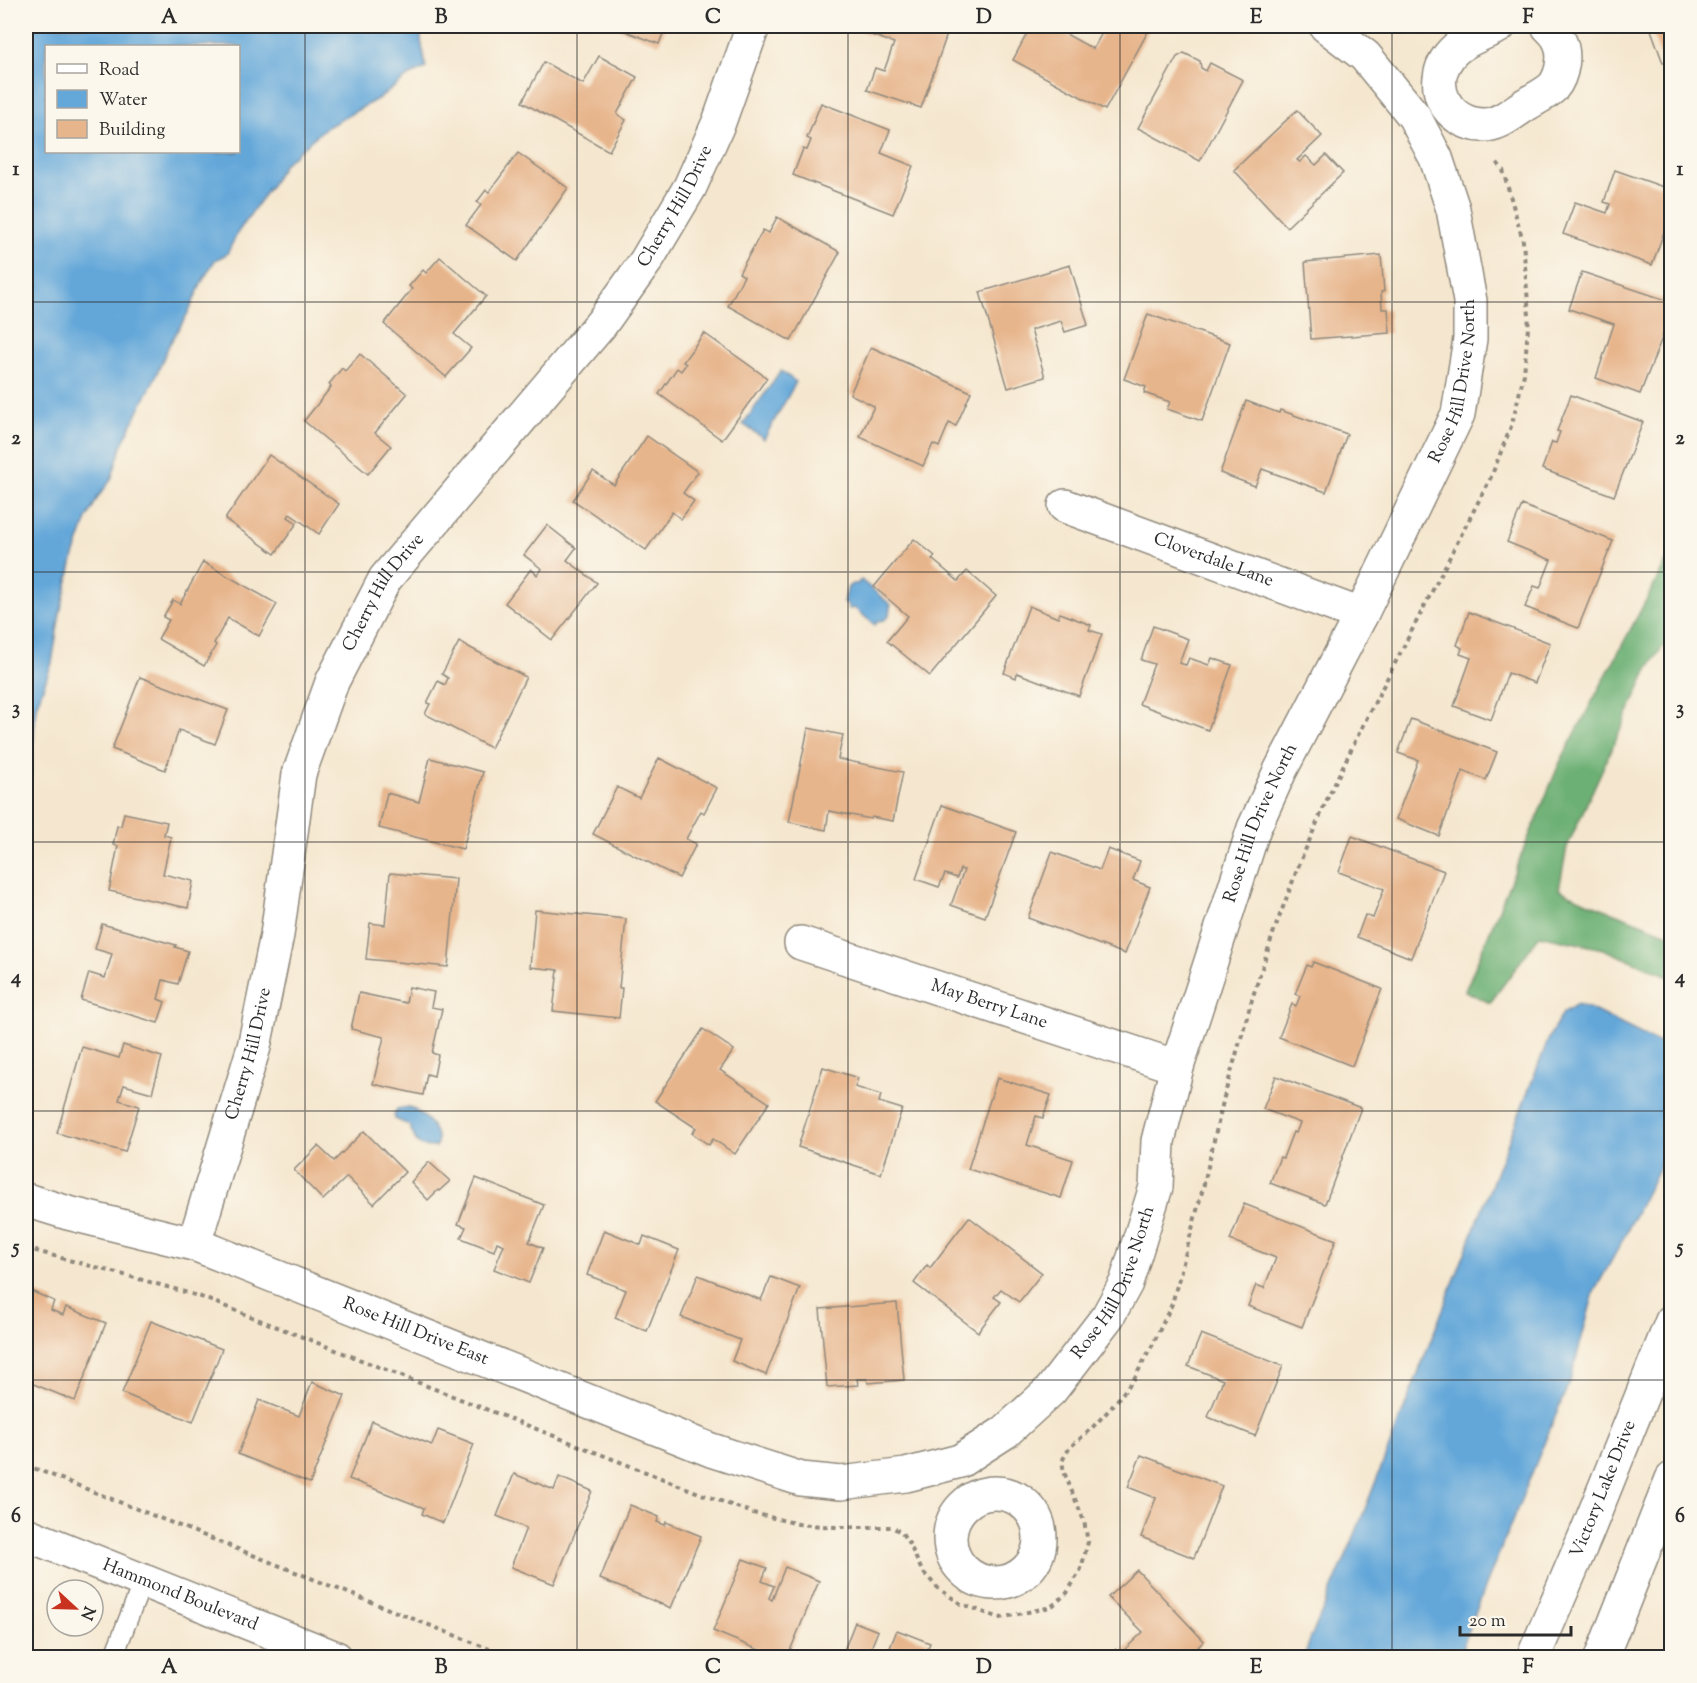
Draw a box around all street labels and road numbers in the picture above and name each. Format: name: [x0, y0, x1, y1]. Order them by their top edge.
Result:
street label: Cherry Hill Drive: [632, 141, 720, 273]
street label: Rose Hill Drive North: [1423, 299, 1484, 468]
street label: Cloverdale Lane: [1149, 527, 1277, 595]
street label: Cherry Hill Drive: [337, 528, 431, 656]
street label: Rose Hill Drive North: [1218, 739, 1305, 906]
street label: May Berry Lane: [927, 974, 1051, 1036]
street label: Cherry Hill Drive: [219, 985, 279, 1124]
street label: Rose Hill Drive North: [1066, 1203, 1162, 1365]
street label: Rose Hill Drive East: [339, 1292, 492, 1373]
street label: Victory Lake Drive: [1564, 1417, 1644, 1562]
street label: Hammond Boulevard: [98, 1553, 262, 1638]

